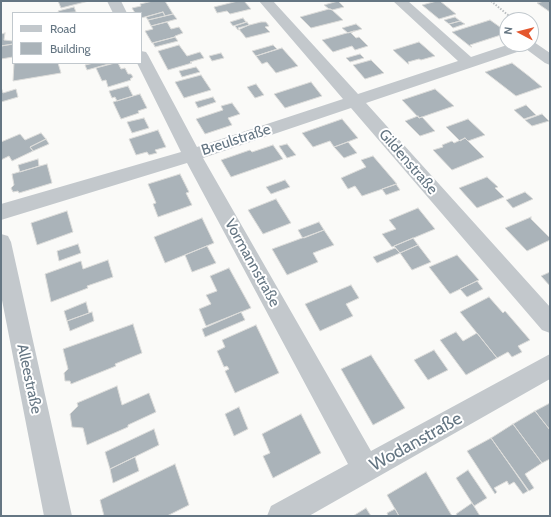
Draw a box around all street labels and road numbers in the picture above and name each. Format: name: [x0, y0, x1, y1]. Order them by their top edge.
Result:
street label: Breulstraße: [199, 120, 273, 160]
street label: Gildenstraße: [375, 126, 441, 198]
street label: Vormannstraße: [220, 216, 284, 310]
street label: Alleestraße: [13, 342, 45, 416]
street label: Wodanstraße: [366, 408, 466, 476]

